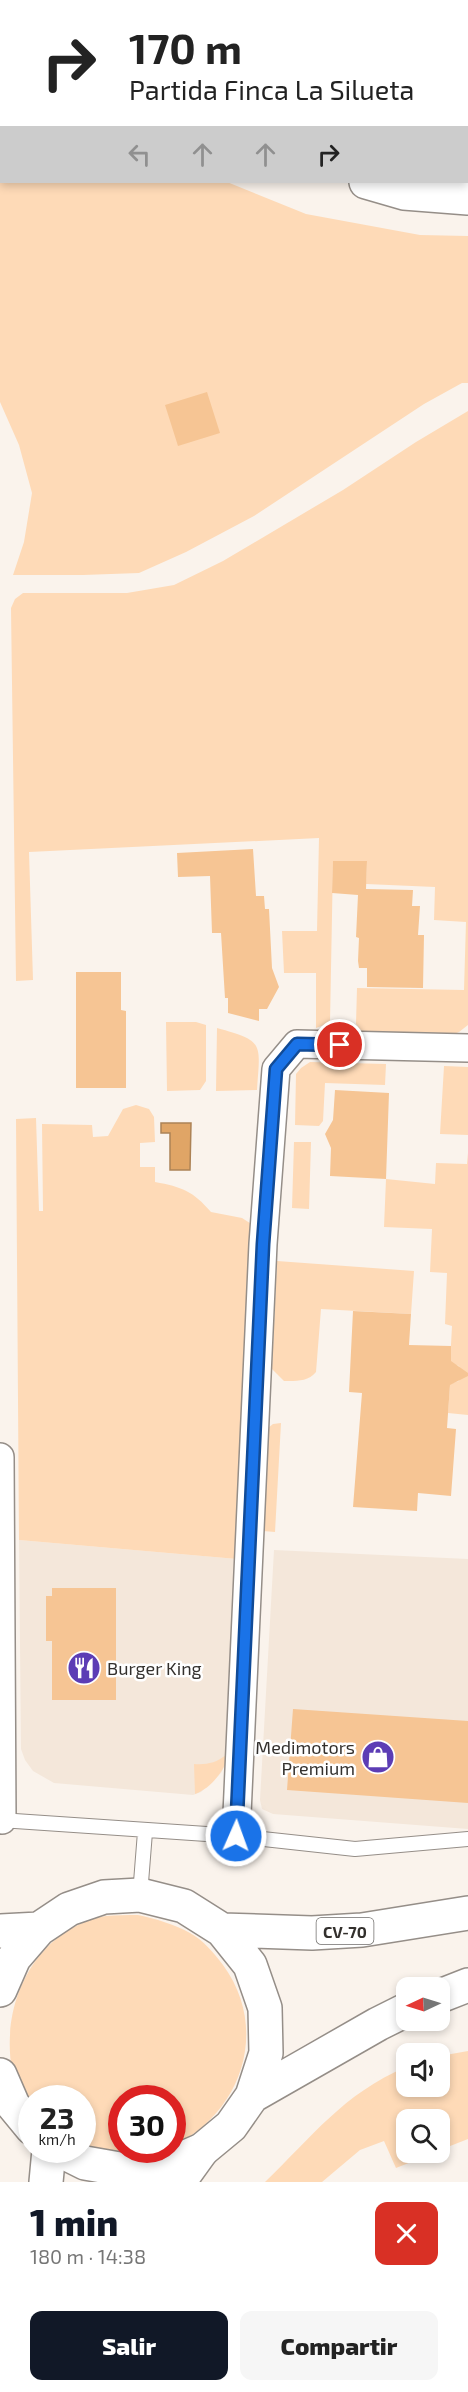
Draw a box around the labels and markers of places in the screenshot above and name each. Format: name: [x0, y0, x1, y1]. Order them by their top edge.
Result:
pin: [314, 1019, 365, 1070]
restaurant icon: Burger King: [66, 1650, 102, 1686]
place label: Burger King: [107, 1657, 202, 1679]
place label: Medimotors Premium: [255, 1736, 355, 1779]
shop icon: Medimotors Premium: [360, 1739, 396, 1775]

